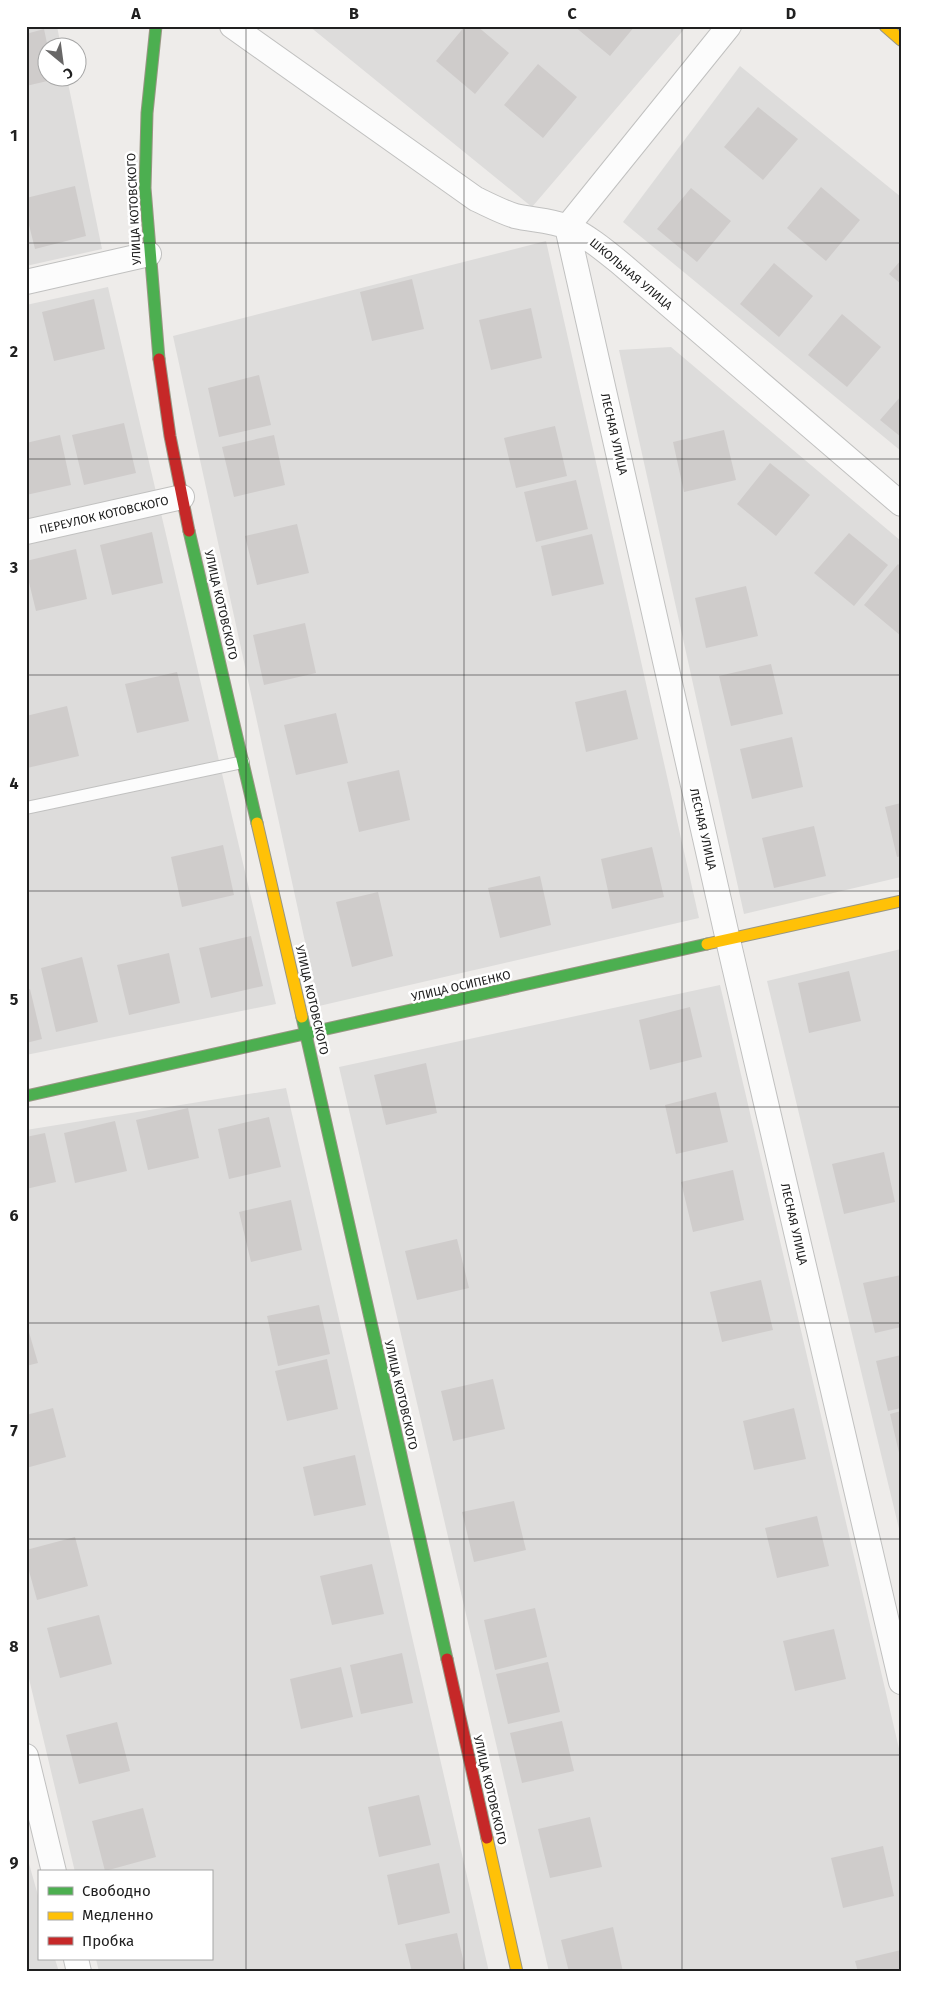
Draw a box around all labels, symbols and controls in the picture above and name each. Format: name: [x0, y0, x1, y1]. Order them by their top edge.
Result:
text: A: [130, 4, 141, 23]
text: B: [349, 4, 359, 23]
text: C: [567, 4, 577, 23]
text: D: [786, 4, 796, 23]
north arrow: [38, 38, 88, 88]
text: С: [60, 64, 76, 82]
text: 1: [10, 126, 18, 145]
street label: УЛИЦА КОТОВСКОГО: [124, 153, 144, 265]
street label: ШКОЛЬНАЯ УЛИЦА: [587, 235, 675, 313]
text: 2: [10, 342, 18, 361]
street label: ЛЕСНАЯ УЛИЦА: [598, 392, 630, 476]
street label: ПЕРЕУЛОК КОТОВСКОГО: [38, 493, 170, 537]
street label: УЛИЦА КОТОВСКОГО: [202, 549, 240, 661]
text: 3: [9, 558, 18, 577]
text: 4: [9, 774, 19, 793]
street label: ЛЕСНАЯ УЛИЦА: [687, 787, 719, 871]
street label: УЛИЦА КОТОВСКОГО: [293, 944, 331, 1056]
street label: УЛИЦА ОСИПЕНКО: [410, 968, 512, 1004]
text: 5: [10, 990, 19, 1009]
street label: ЛЕСНАЯ УЛИЦА: [778, 1182, 810, 1266]
text: 6: [9, 1206, 19, 1225]
street label: УЛИЦА КОТОВСКОГО: [382, 1339, 420, 1451]
text: 7: [10, 1421, 18, 1440]
text: 8: [9, 1637, 19, 1656]
street label: УЛИЦА КОТОВСКОГО: [471, 1734, 509, 1846]
text: 9: [10, 1853, 19, 1872]
legend: [38, 1870, 212, 1960]
text: Свободно: [82, 1882, 151, 1900]
text: Медленно: [82, 1906, 154, 1924]
text: Пробка: [82, 1932, 134, 1950]

